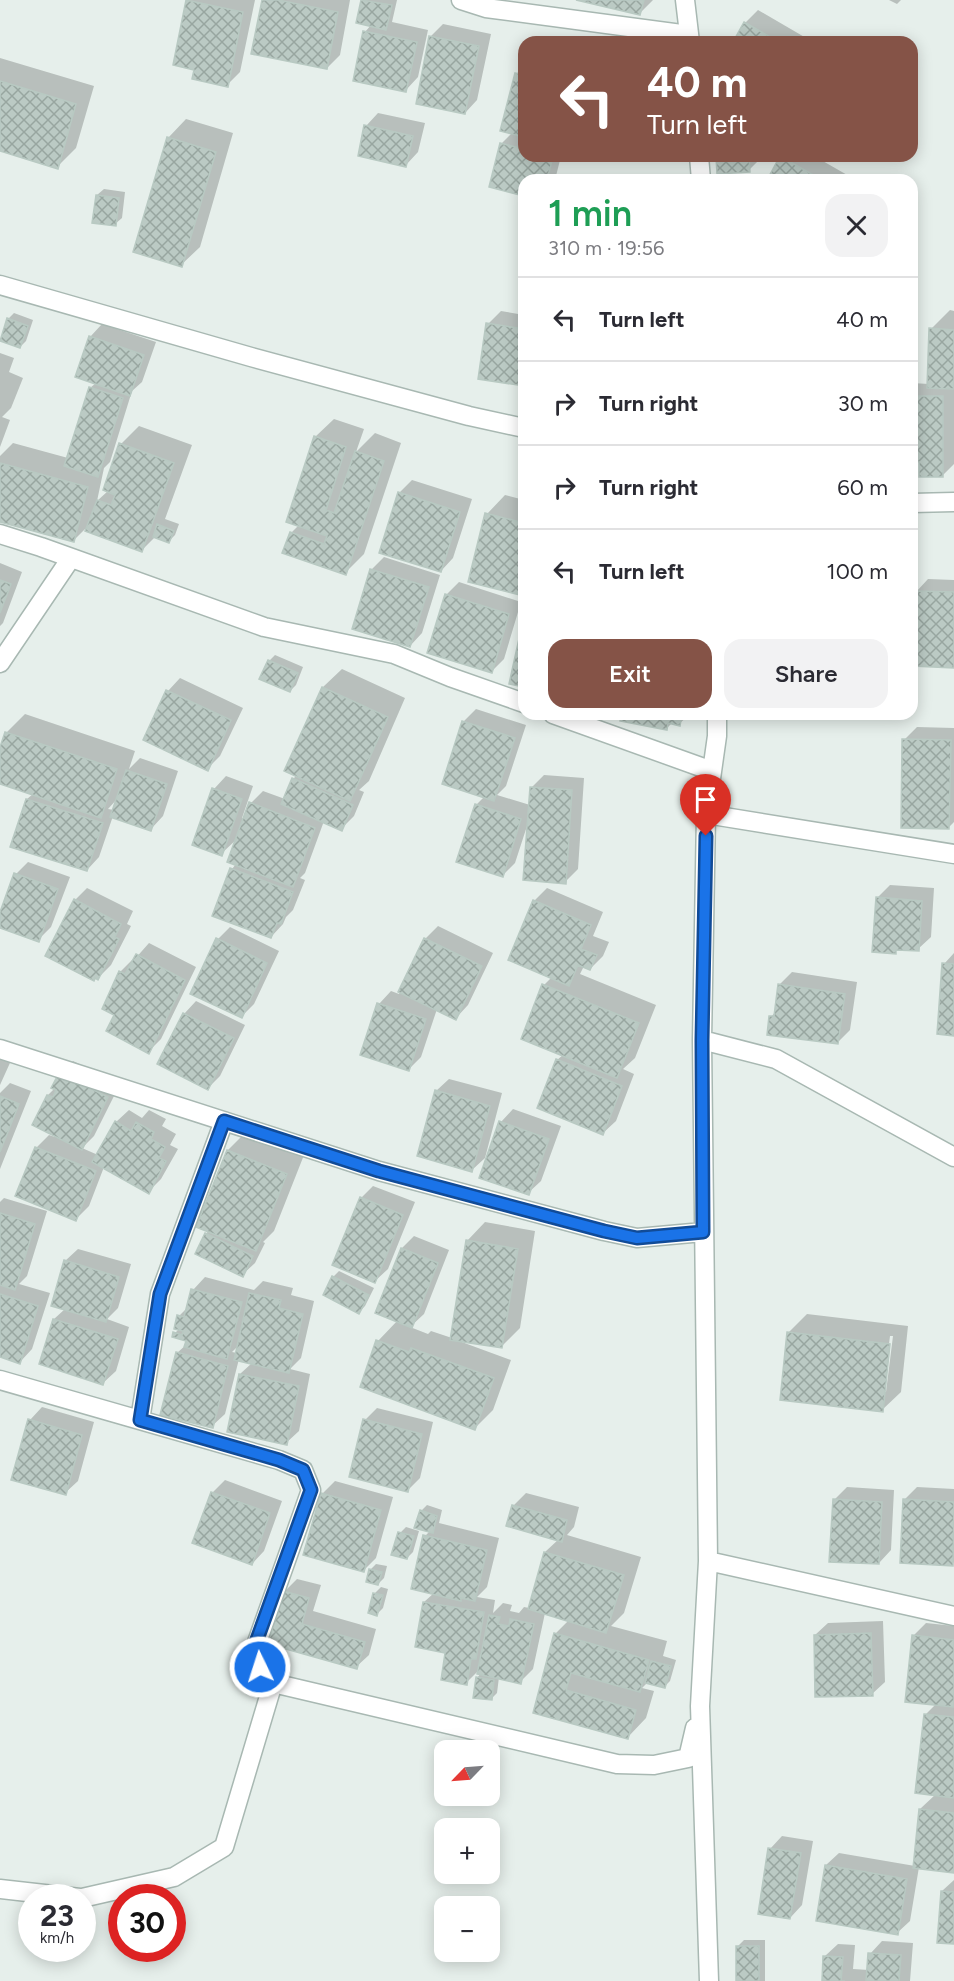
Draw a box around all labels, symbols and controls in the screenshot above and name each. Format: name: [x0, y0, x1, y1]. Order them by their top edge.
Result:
text: 40 m: [647, 57, 747, 108]
icon: left: [548, 60, 626, 138]
text: Turn left: [647, 108, 747, 141]
text: 1 min: [548, 192, 632, 235]
button: close: [825, 194, 888, 257]
text: 310 m · 19:56: [548, 236, 664, 260]
icon: left: [548, 303, 581, 336]
text: Turn left: [599, 306, 685, 333]
text: 40 m: [836, 306, 888, 333]
icon: right: [548, 387, 581, 420]
text: Turn right: [599, 390, 698, 417]
text: 30 m: [838, 390, 888, 417]
icon: right: [548, 471, 581, 504]
text: Turn right: [599, 474, 698, 501]
text: 60 m: [837, 474, 888, 501]
icon: left: [548, 555, 581, 588]
text: Turn left: [599, 558, 685, 585]
text: 100 m: [827, 558, 888, 585]
button: Exit: [548, 639, 712, 708]
button: Share: [724, 639, 888, 708]
pin: [680, 774, 731, 836]
icon: arrive: [689, 783, 722, 816]
position arrow: [228, 1635, 292, 1699]
north arrow: [434, 1740, 500, 1806]
map controls: [434, 1740, 500, 1962]
button: +: [434, 1818, 500, 1884]
speed limit sign: 30: [108, 1884, 186, 1962]
button: −: [434, 1896, 500, 1962]
text: 23: [40, 1897, 74, 1934]
text: km/h: [40, 1929, 74, 1947]

